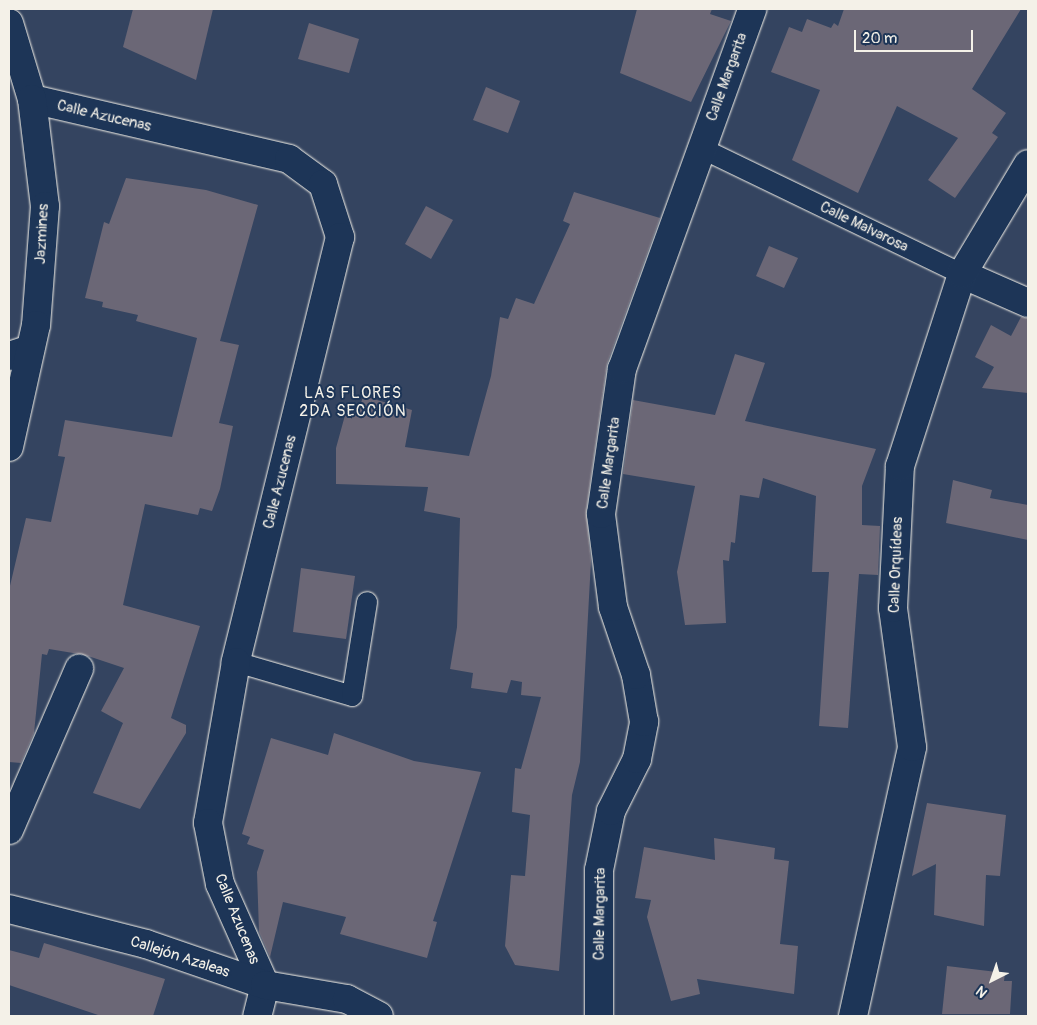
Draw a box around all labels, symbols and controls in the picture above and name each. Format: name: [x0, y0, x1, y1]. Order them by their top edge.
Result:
scale bar: [857, 20, 976, 52]
text: 20 m: [862, 29, 897, 48]
street label: Calle Margarita: [703, 30, 751, 124]
street label: Calle Azucenas: [55, 96, 153, 136]
street label: Calle Malvarosa: [817, 198, 911, 256]
street label: Jazmines: [31, 203, 53, 265]
district label: LAS FLORES 2DA SECCIÓN: [298, 383, 408, 421]
street label: Calle Margarita: [594, 416, 624, 510]
street label: Calle Azucenas: [260, 433, 300, 531]
street label: Calle Orquídeas: [885, 517, 907, 613]
street label: Calle Margarita: [590, 867, 610, 961]
street label: Calle Azucenas: [211, 871, 263, 967]
street label: Callejón Azaleas: [128, 932, 232, 982]
north arrow: [967, 955, 1017, 1005]
text: N: [973, 982, 991, 1001]

